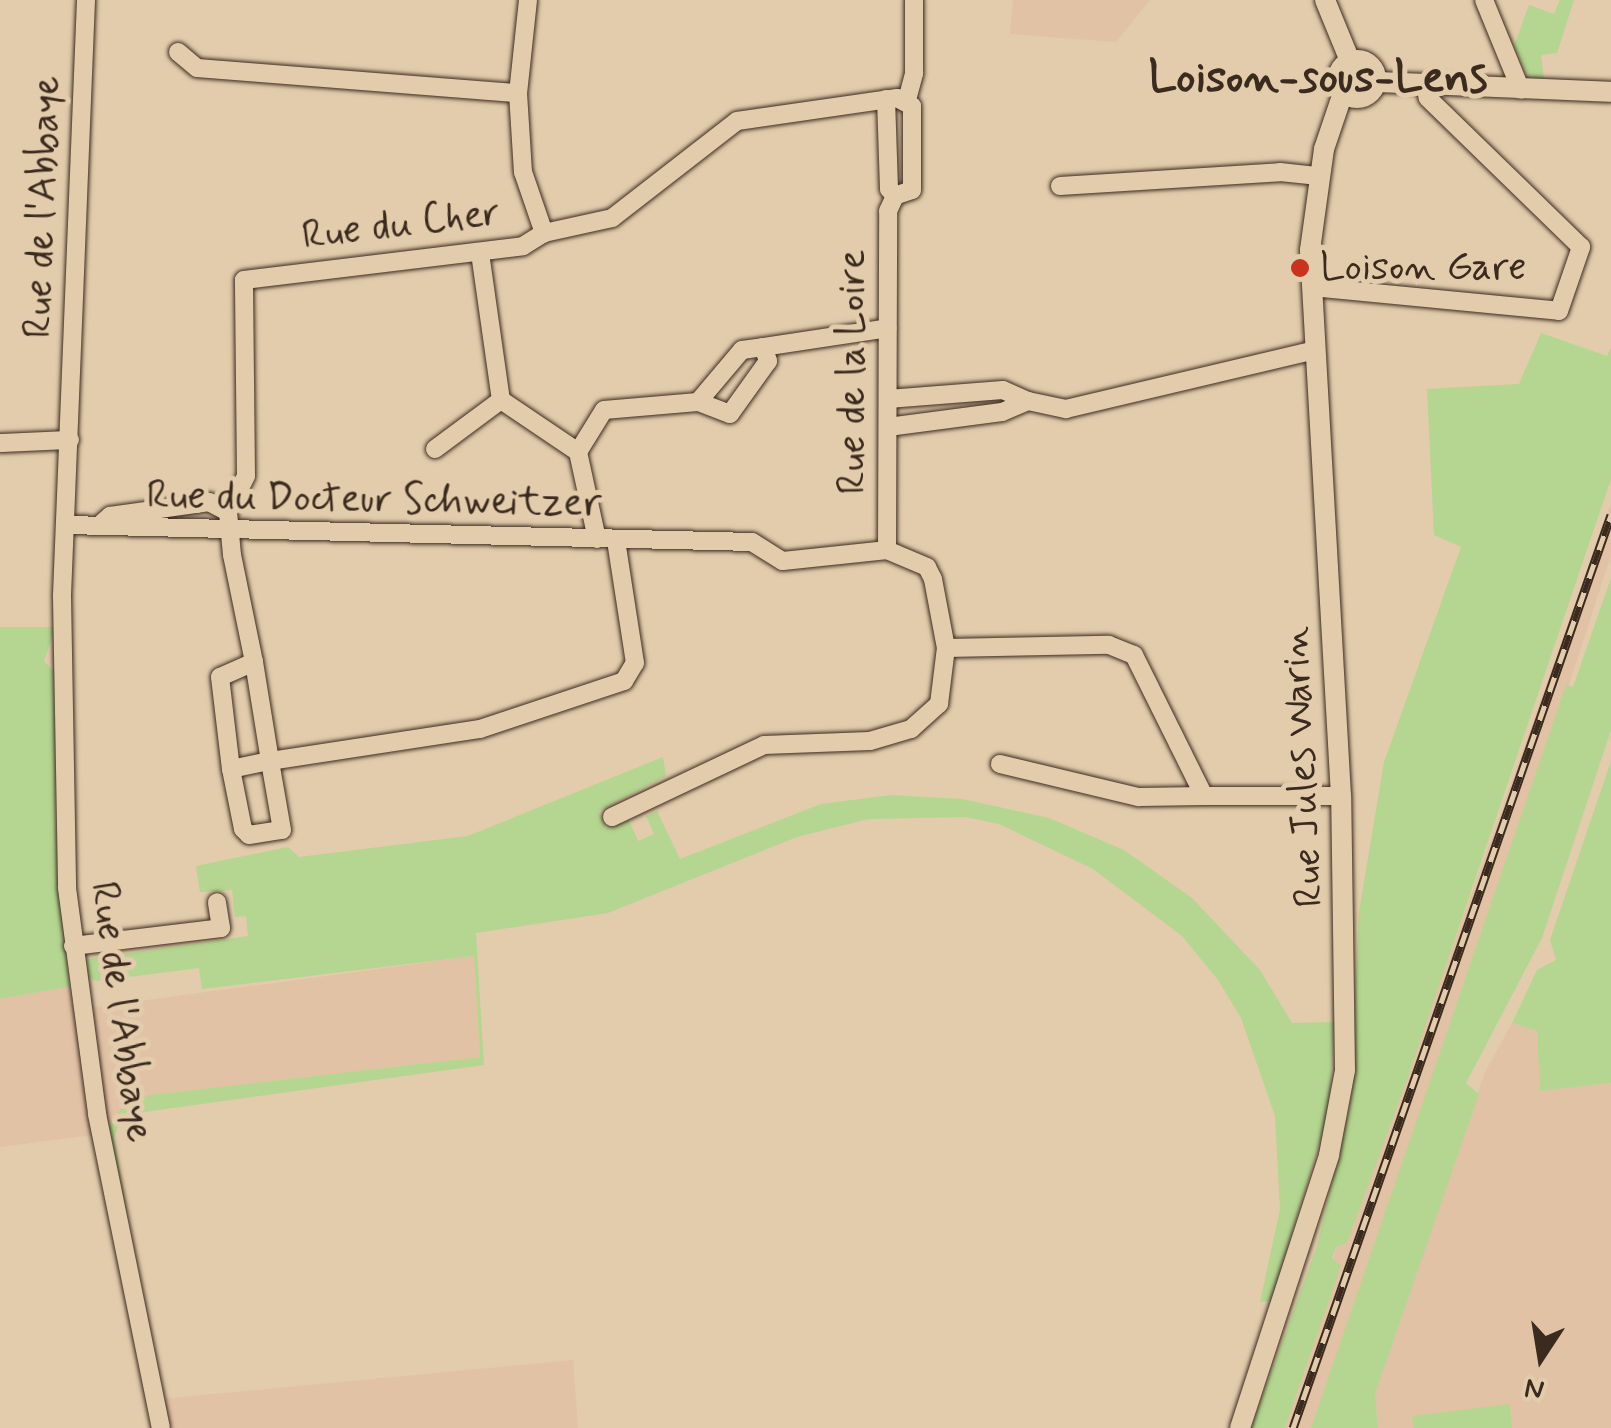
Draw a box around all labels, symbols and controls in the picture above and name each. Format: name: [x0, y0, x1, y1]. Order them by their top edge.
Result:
district label: Loison-sous-Lens: [1148, 52, 1488, 106]
street label: Rue de l'Abbaye: [14, 74, 72, 340]
street label: Rue du Cher: [296, 189, 506, 261]
place label: Loison Gare: [1320, 244, 1526, 292]
street label: Rue de la Loire: [829, 249, 877, 495]
marker: Loison Gare: [1289, 257, 1311, 279]
street label: Rue du Docteur Schweitzer: [146, 472, 602, 528]
street label: Rue Jules Warin: [1272, 625, 1334, 909]
street label: Rue de l'Abbaye: [79, 878, 163, 1146]
north arrow: [1491, 1308, 1591, 1408]
text: N: [1522, 1368, 1548, 1408]

